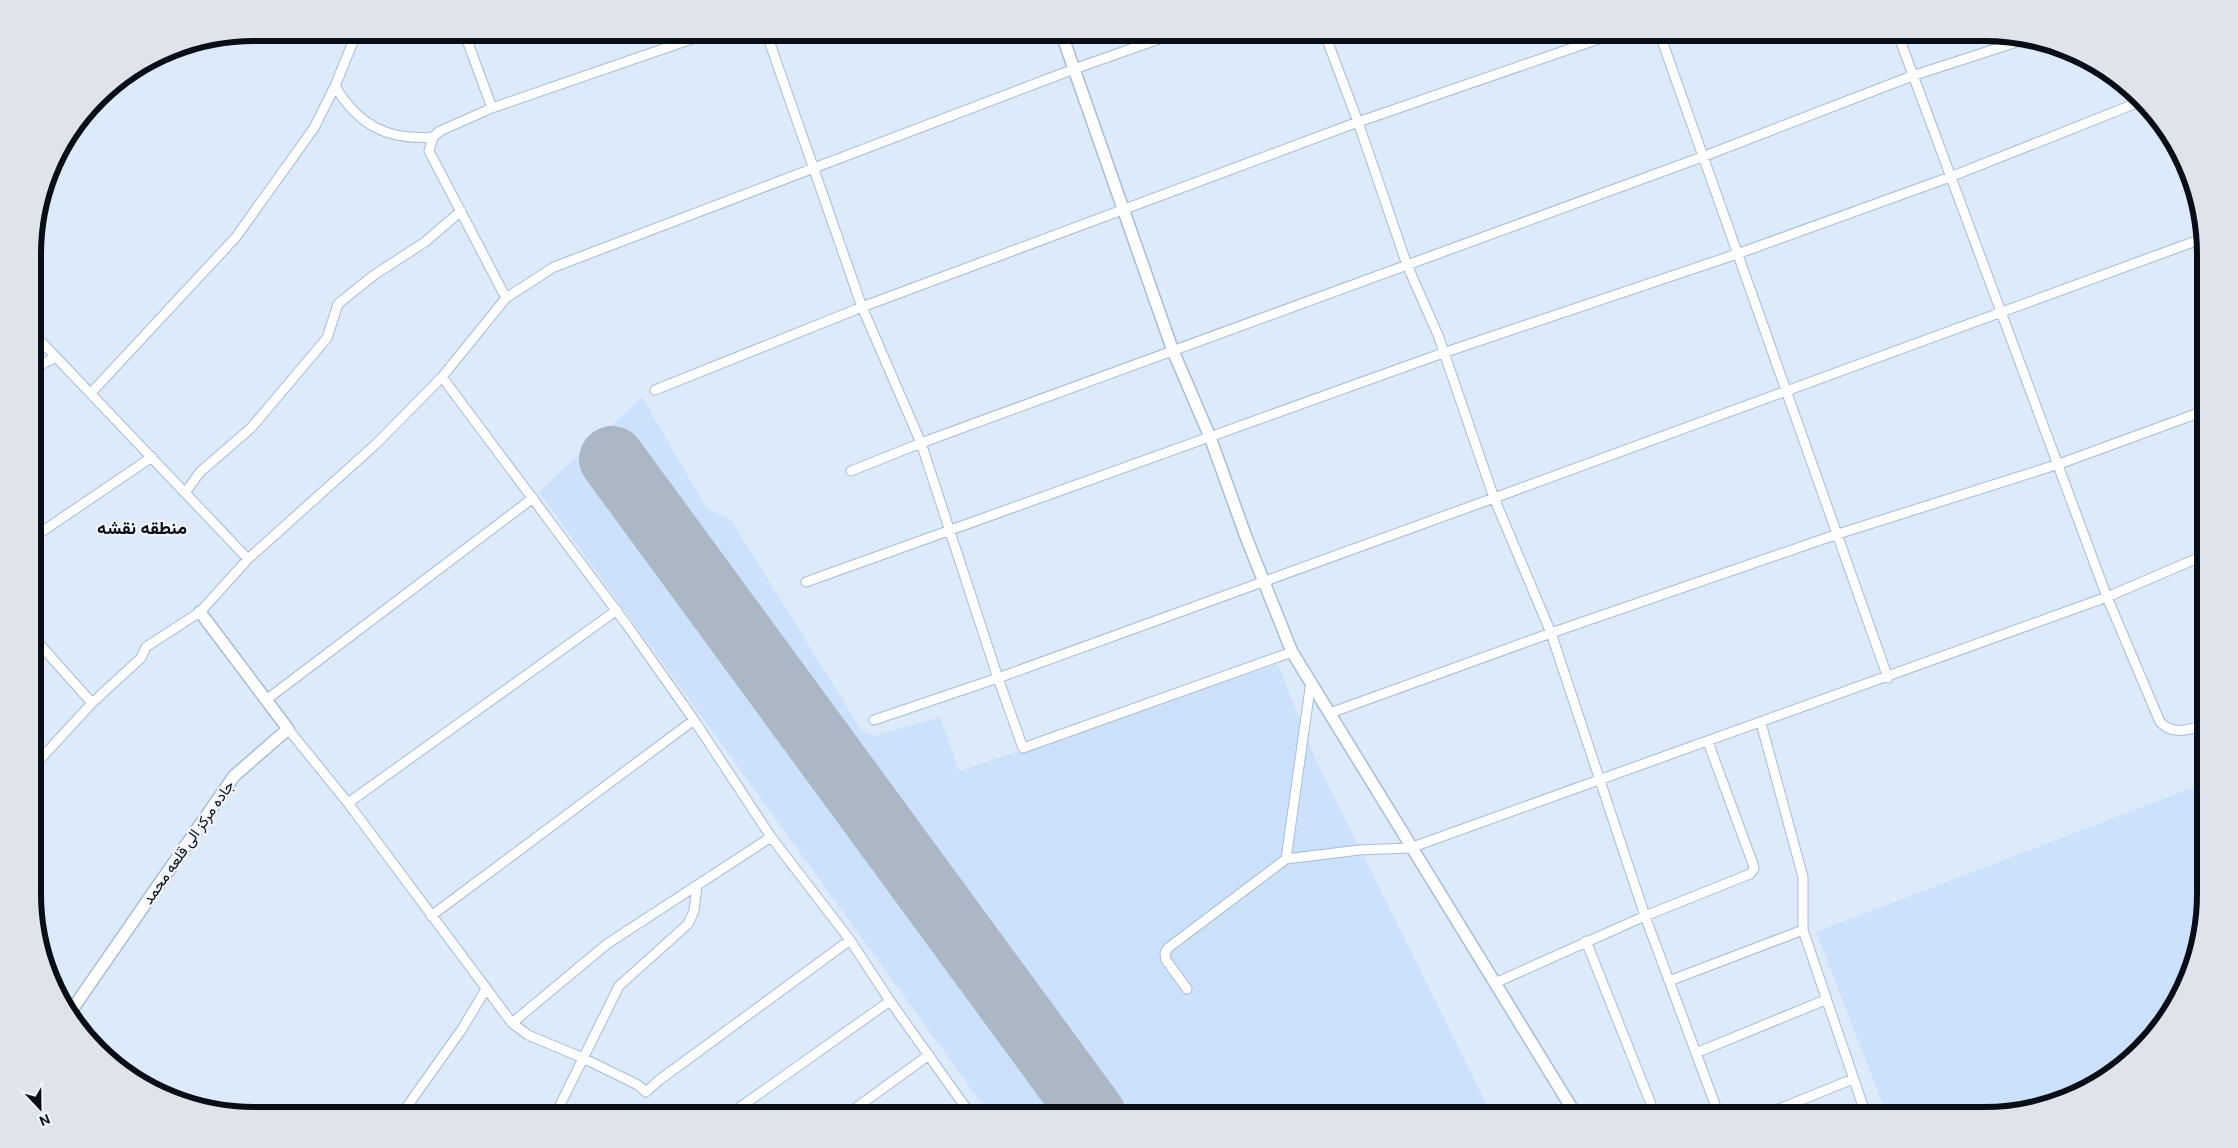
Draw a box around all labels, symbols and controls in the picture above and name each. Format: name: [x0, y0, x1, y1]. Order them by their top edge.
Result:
district label: منطقه نقشه: [97, 517, 187, 537]
street label: جاده مرکز الی قلعه محمد: [139, 777, 239, 908]
north arrow: [15, 1083, 65, 1133]
text: N: [37, 1111, 53, 1129]

